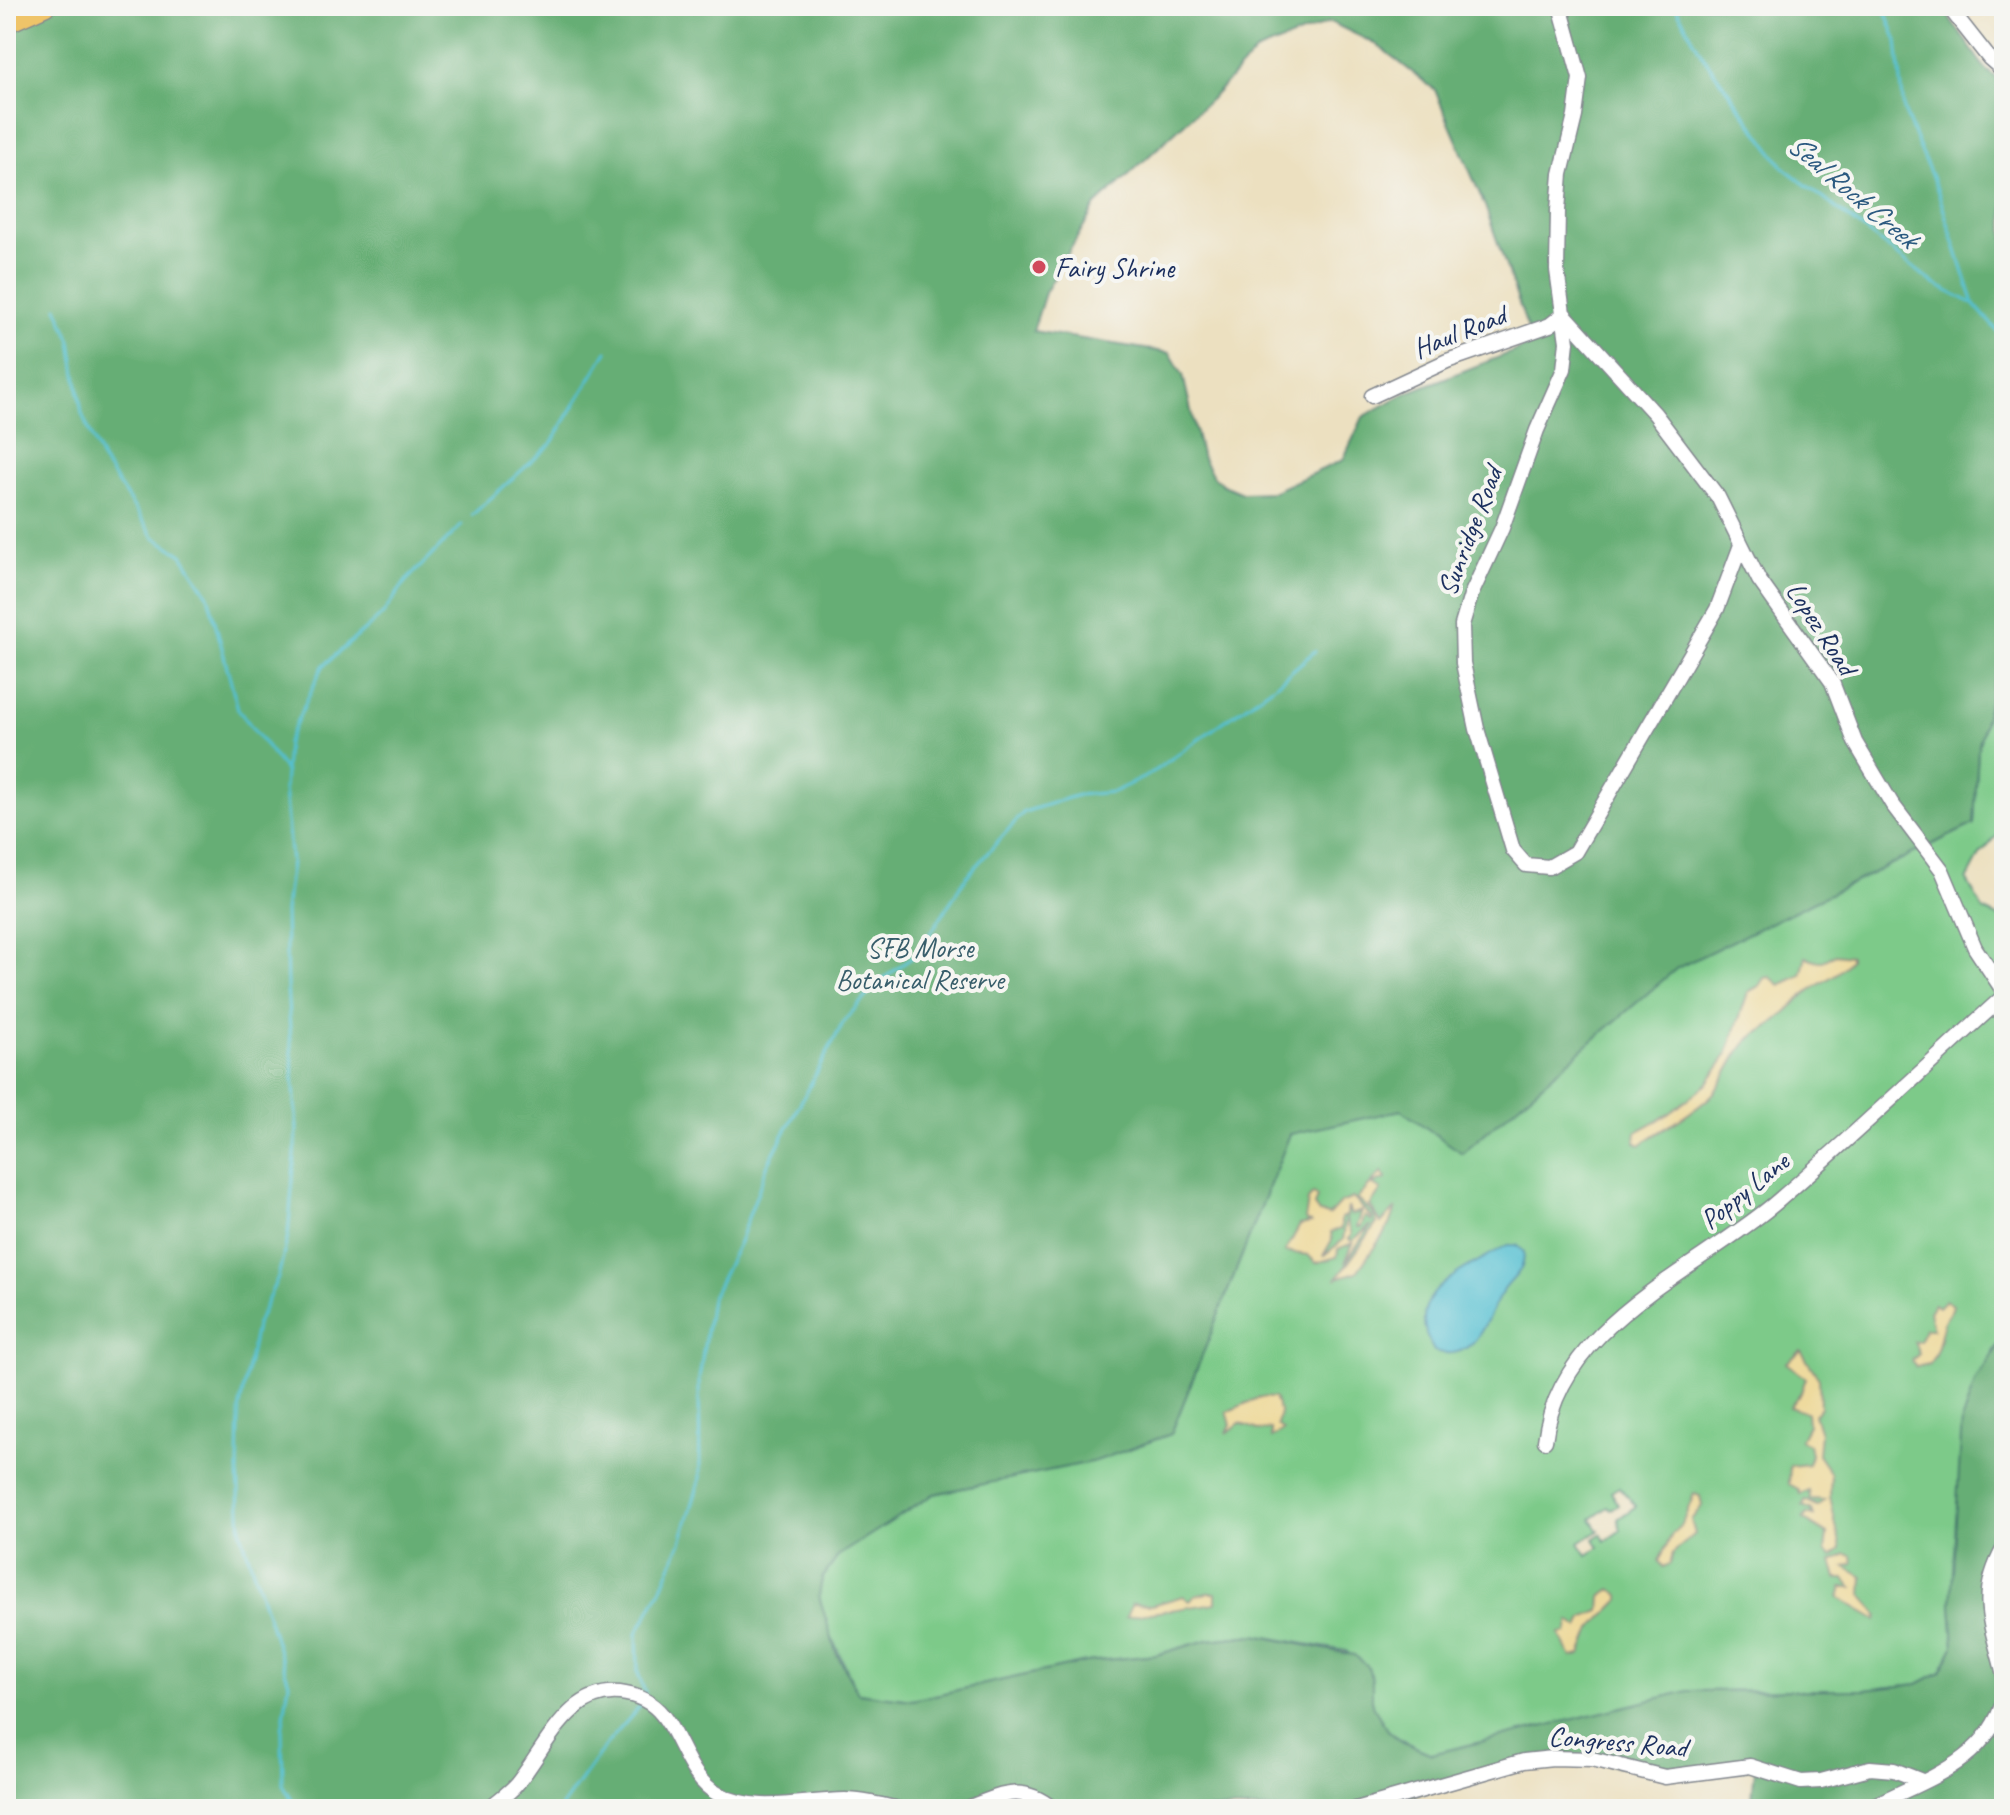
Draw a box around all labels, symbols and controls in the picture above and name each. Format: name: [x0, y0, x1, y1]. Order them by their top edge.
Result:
water label: Seal Rock Creek: [1780, 126, 1930, 260]
place label: Fairy Shrine: [1055, 250, 1176, 285]
marker: Fairy Shrine: [1030, 258, 1048, 276]
street label: Haul Road: [1408, 296, 1514, 366]
street label: Sunridge Road: [1429, 458, 1511, 600]
street label: Lopez Road: [1779, 575, 1867, 685]
park label: SFB Morse Botanical Reserve: [836, 930, 1006, 997]
street label: Poppy Lane: [1693, 1143, 1797, 1237]
street label: Congress Road: [1547, 1718, 1692, 1765]

